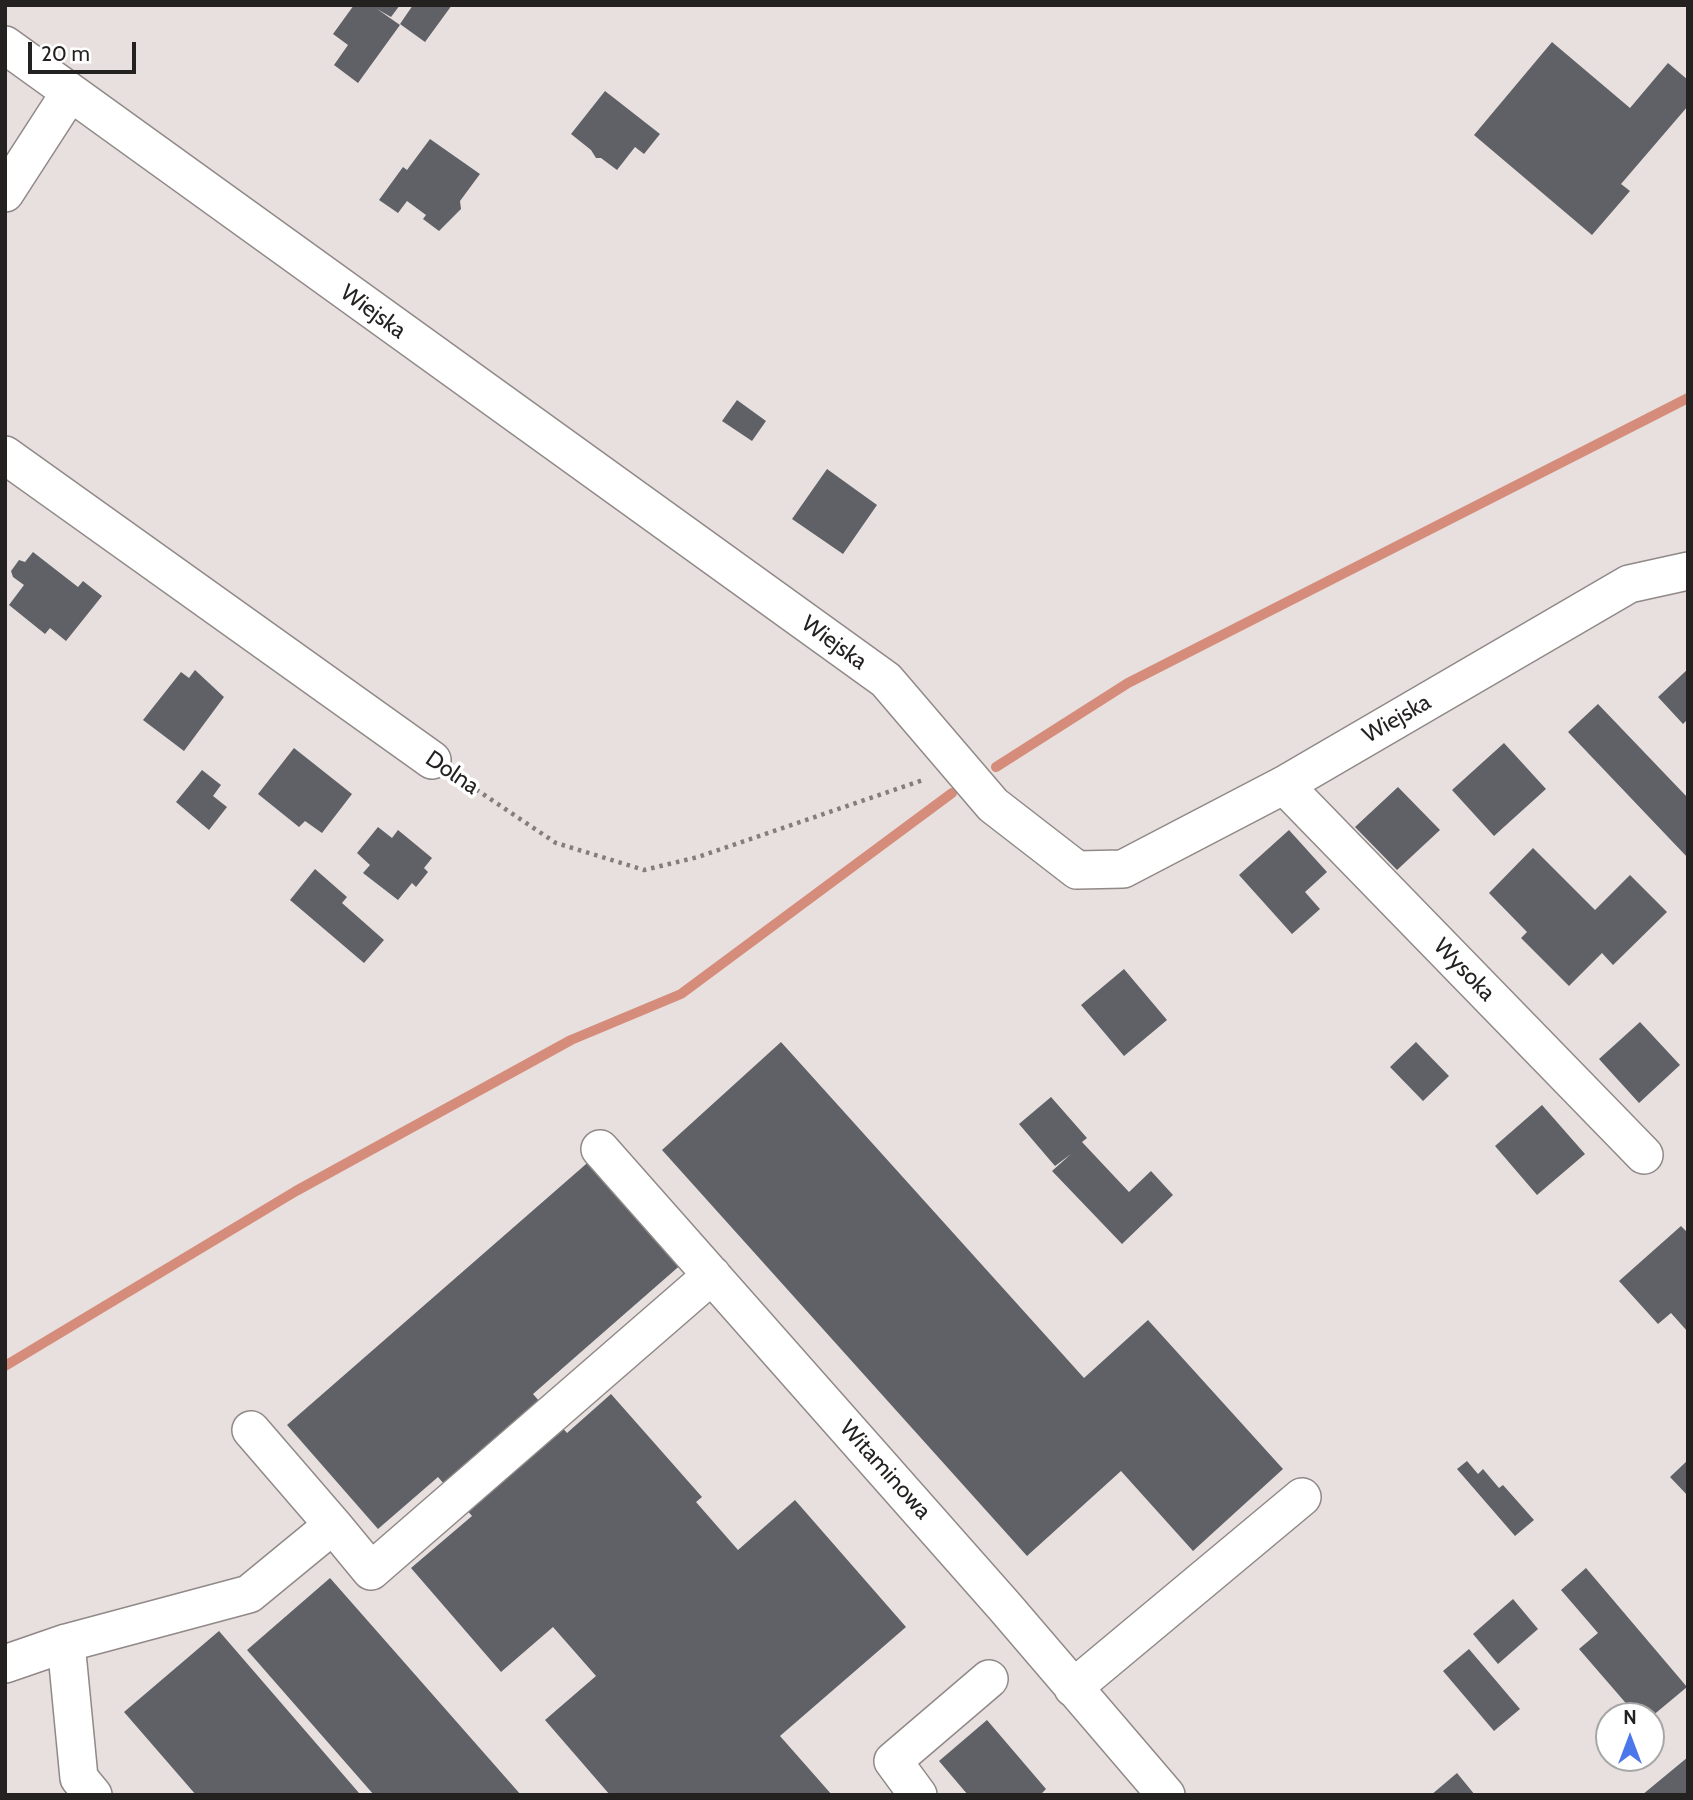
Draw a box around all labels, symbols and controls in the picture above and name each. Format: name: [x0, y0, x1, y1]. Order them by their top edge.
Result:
scale bar: [32, 28, 140, 72]
text: 20 m: [41, 41, 90, 66]
street label: Wiejska: [335, 279, 411, 345]
street label: Wiejska: [796, 610, 872, 676]
street label: Wiejska: [1358, 689, 1436, 749]
street label: Dolna: [420, 745, 484, 801]
street label: Wysoka: [1428, 933, 1500, 1007]
street label: Witaminowa: [833, 1415, 937, 1525]
north arrow: [1595, 1702, 1665, 1772]
text: N: [1623, 1706, 1637, 1729]

